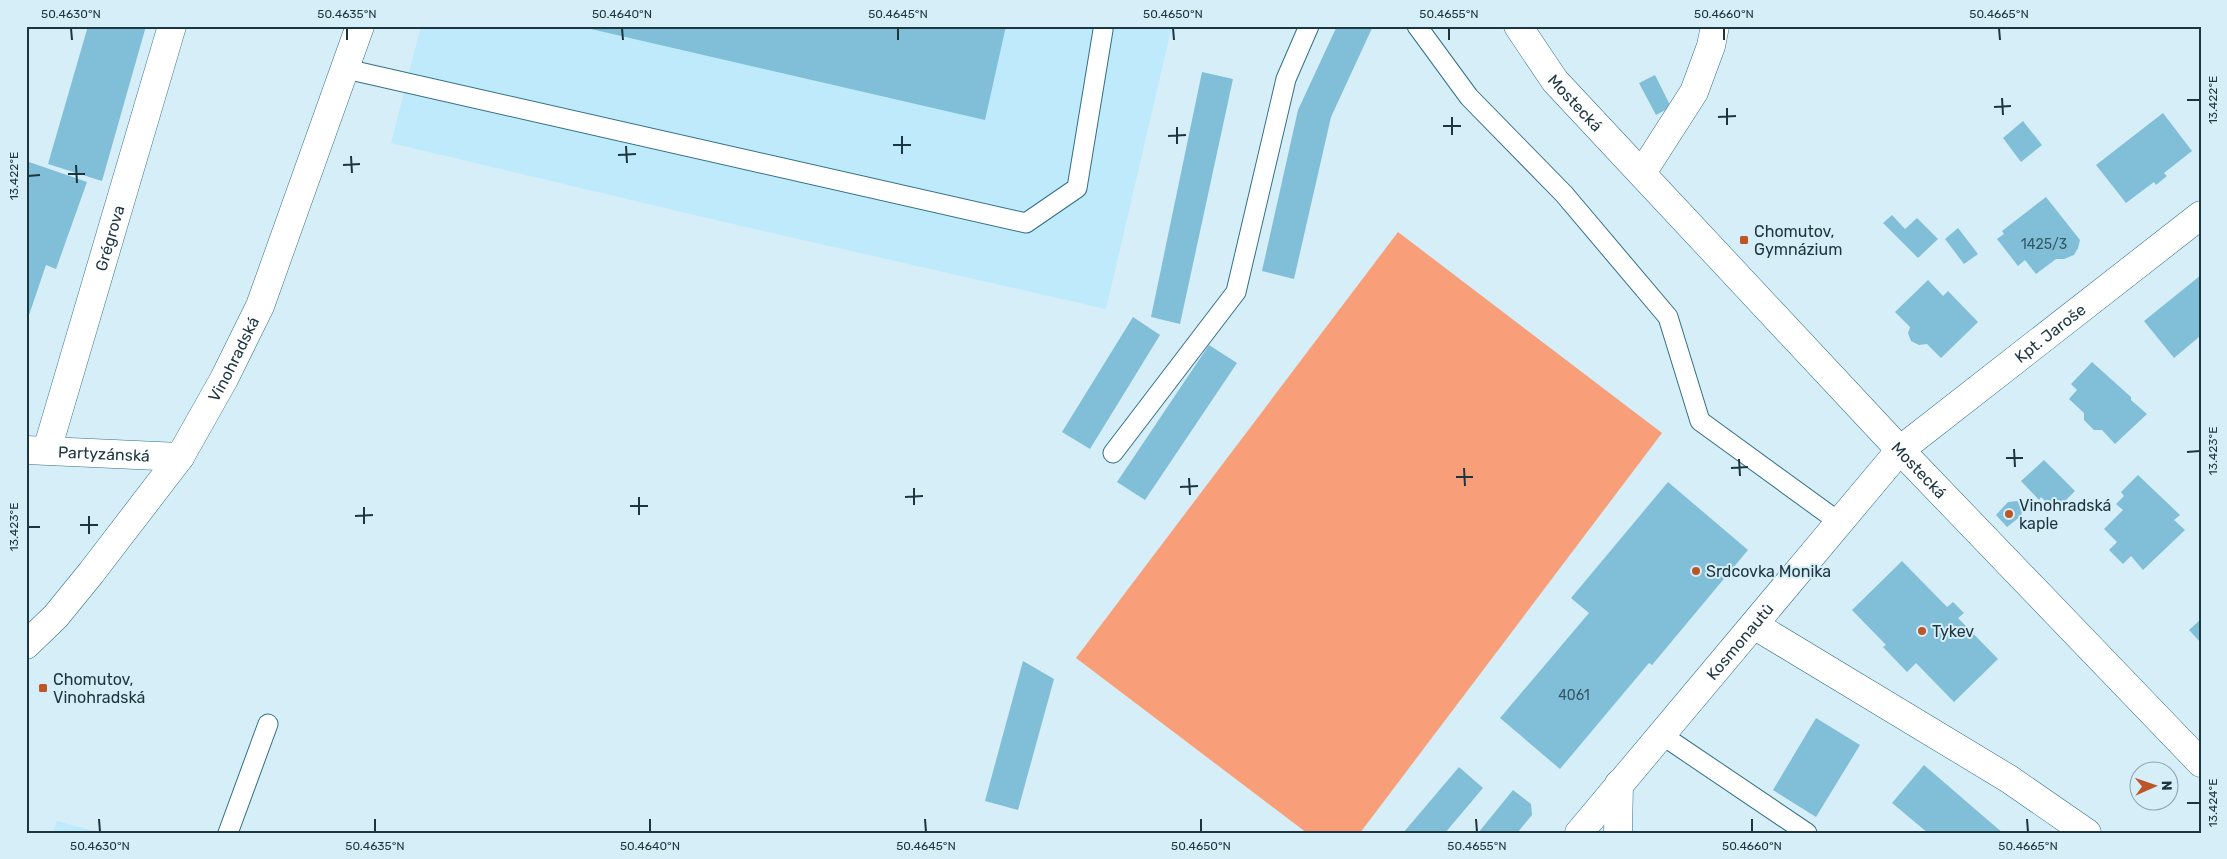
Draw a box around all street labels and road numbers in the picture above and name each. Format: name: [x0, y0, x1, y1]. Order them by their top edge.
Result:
street label: Mostecká: [1544, 71, 1606, 135]
street label: Grégrova: [91, 203, 129, 273]
street label: Kpt. Jaroše: [2011, 300, 2089, 367]
street label: Vinohradská: [204, 314, 263, 405]
street label: Mostecká: [1887, 438, 1950, 502]
street label: Partyzánská: [58, 442, 150, 466]
street label: Kosmonautů: [1702, 600, 1777, 684]

